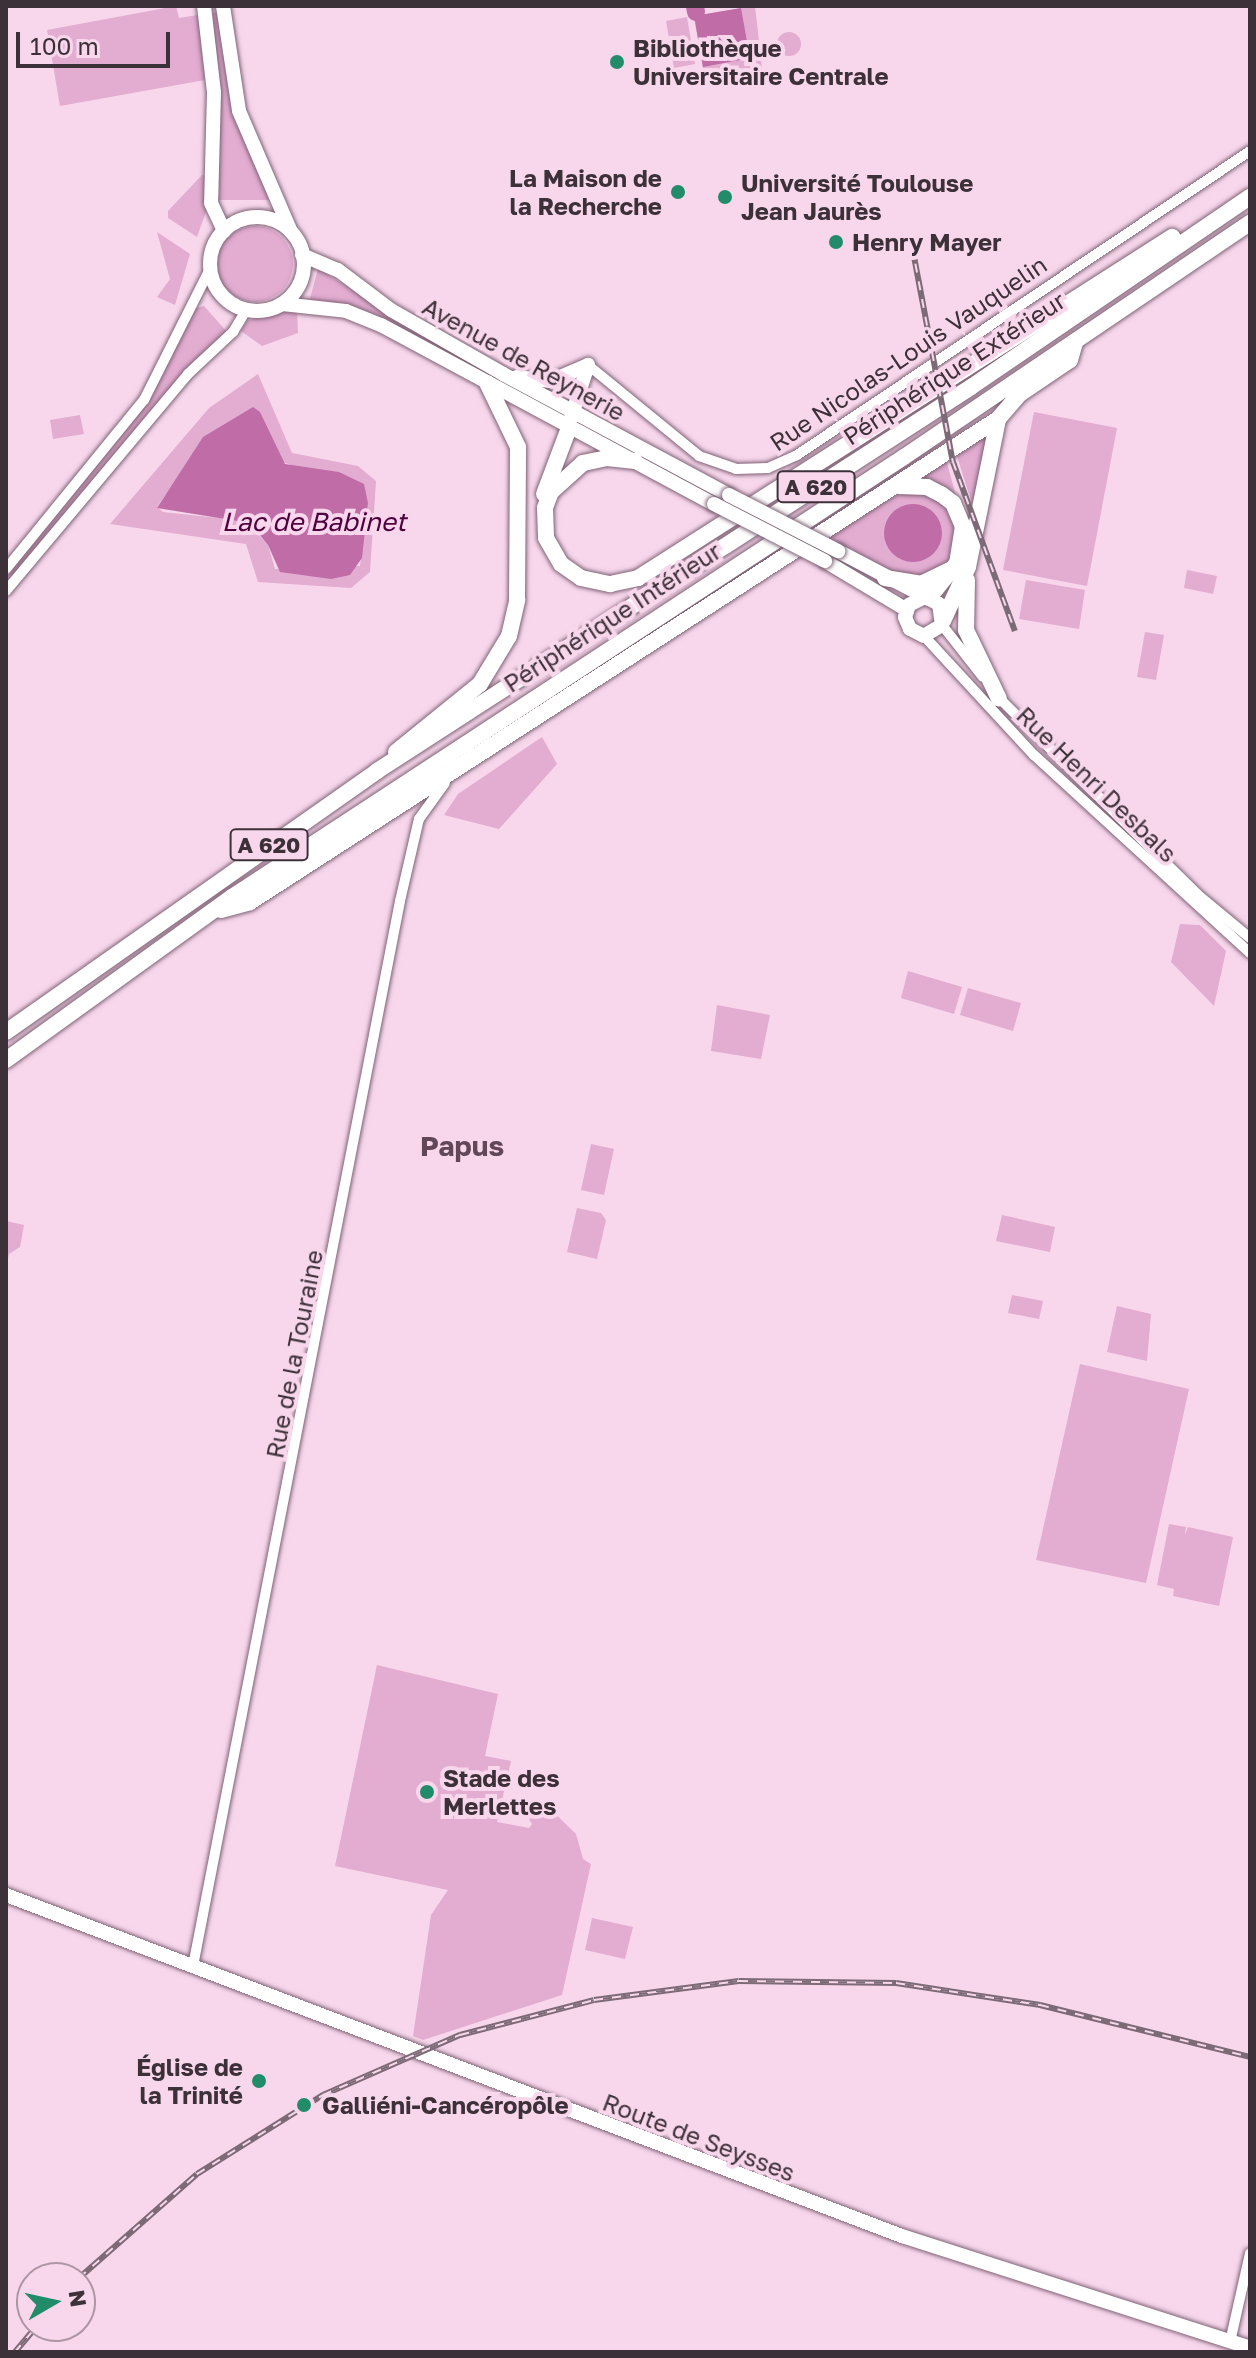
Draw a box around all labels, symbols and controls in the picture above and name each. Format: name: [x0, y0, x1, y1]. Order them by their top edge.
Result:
scale bar: [20, 16, 174, 66]
text: 100 m: [30, 31, 99, 60]
place label: Bibliothèque Universitaire Centrale: [633, 34, 889, 90]
marker: Bibliothèque Universitaire Centrale: [608, 53, 626, 71]
place label: La Maison de la Recherche: [509, 164, 662, 220]
place label: Université Toulouse Jean Jaurès: [741, 169, 973, 225]
marker: La Maison de la Recherche: [669, 183, 687, 201]
marker: Université Toulouse Jean Jaurès: [716, 188, 734, 206]
place label: Henry Mayer: [852, 228, 1002, 256]
marker: Henry Mayer: [827, 233, 845, 251]
street label: Rue Nicolas-Louis Vauquelin: [764, 249, 1052, 457]
street label: Périphérique Extérieur: [838, 285, 1070, 451]
street label: Avenue de Reynerie: [418, 291, 630, 427]
road number: A 620: [776, 469, 856, 505]
water label: Lac de Babinet: [222, 506, 406, 538]
street label: Périphérique Intérieur: [498, 536, 726, 698]
street label: Rue Henri Desbals: [1011, 700, 1183, 868]
road number: A 620: [229, 827, 309, 863]
district label: Papus: [420, 1129, 504, 1163]
street label: Rue de la Touraine: [260, 1247, 328, 1461]
place label: Stade des Merlettes: [443, 1764, 560, 1820]
marker: Stade des Merlettes: [418, 1783, 436, 1801]
place label: Église de la Trinité: [136, 2053, 243, 2109]
marker: Église de la Trinité: [250, 2072, 268, 2090]
street label: Route de Seysses: [599, 2087, 799, 2187]
place label: Galliéni-Cancéropôle: [322, 2091, 569, 2119]
marker: Galliéni-Cancéropôle: [293, 2094, 315, 2116]
north arrow: [16, 2262, 96, 2342]
text: N: [64, 2288, 93, 2309]

